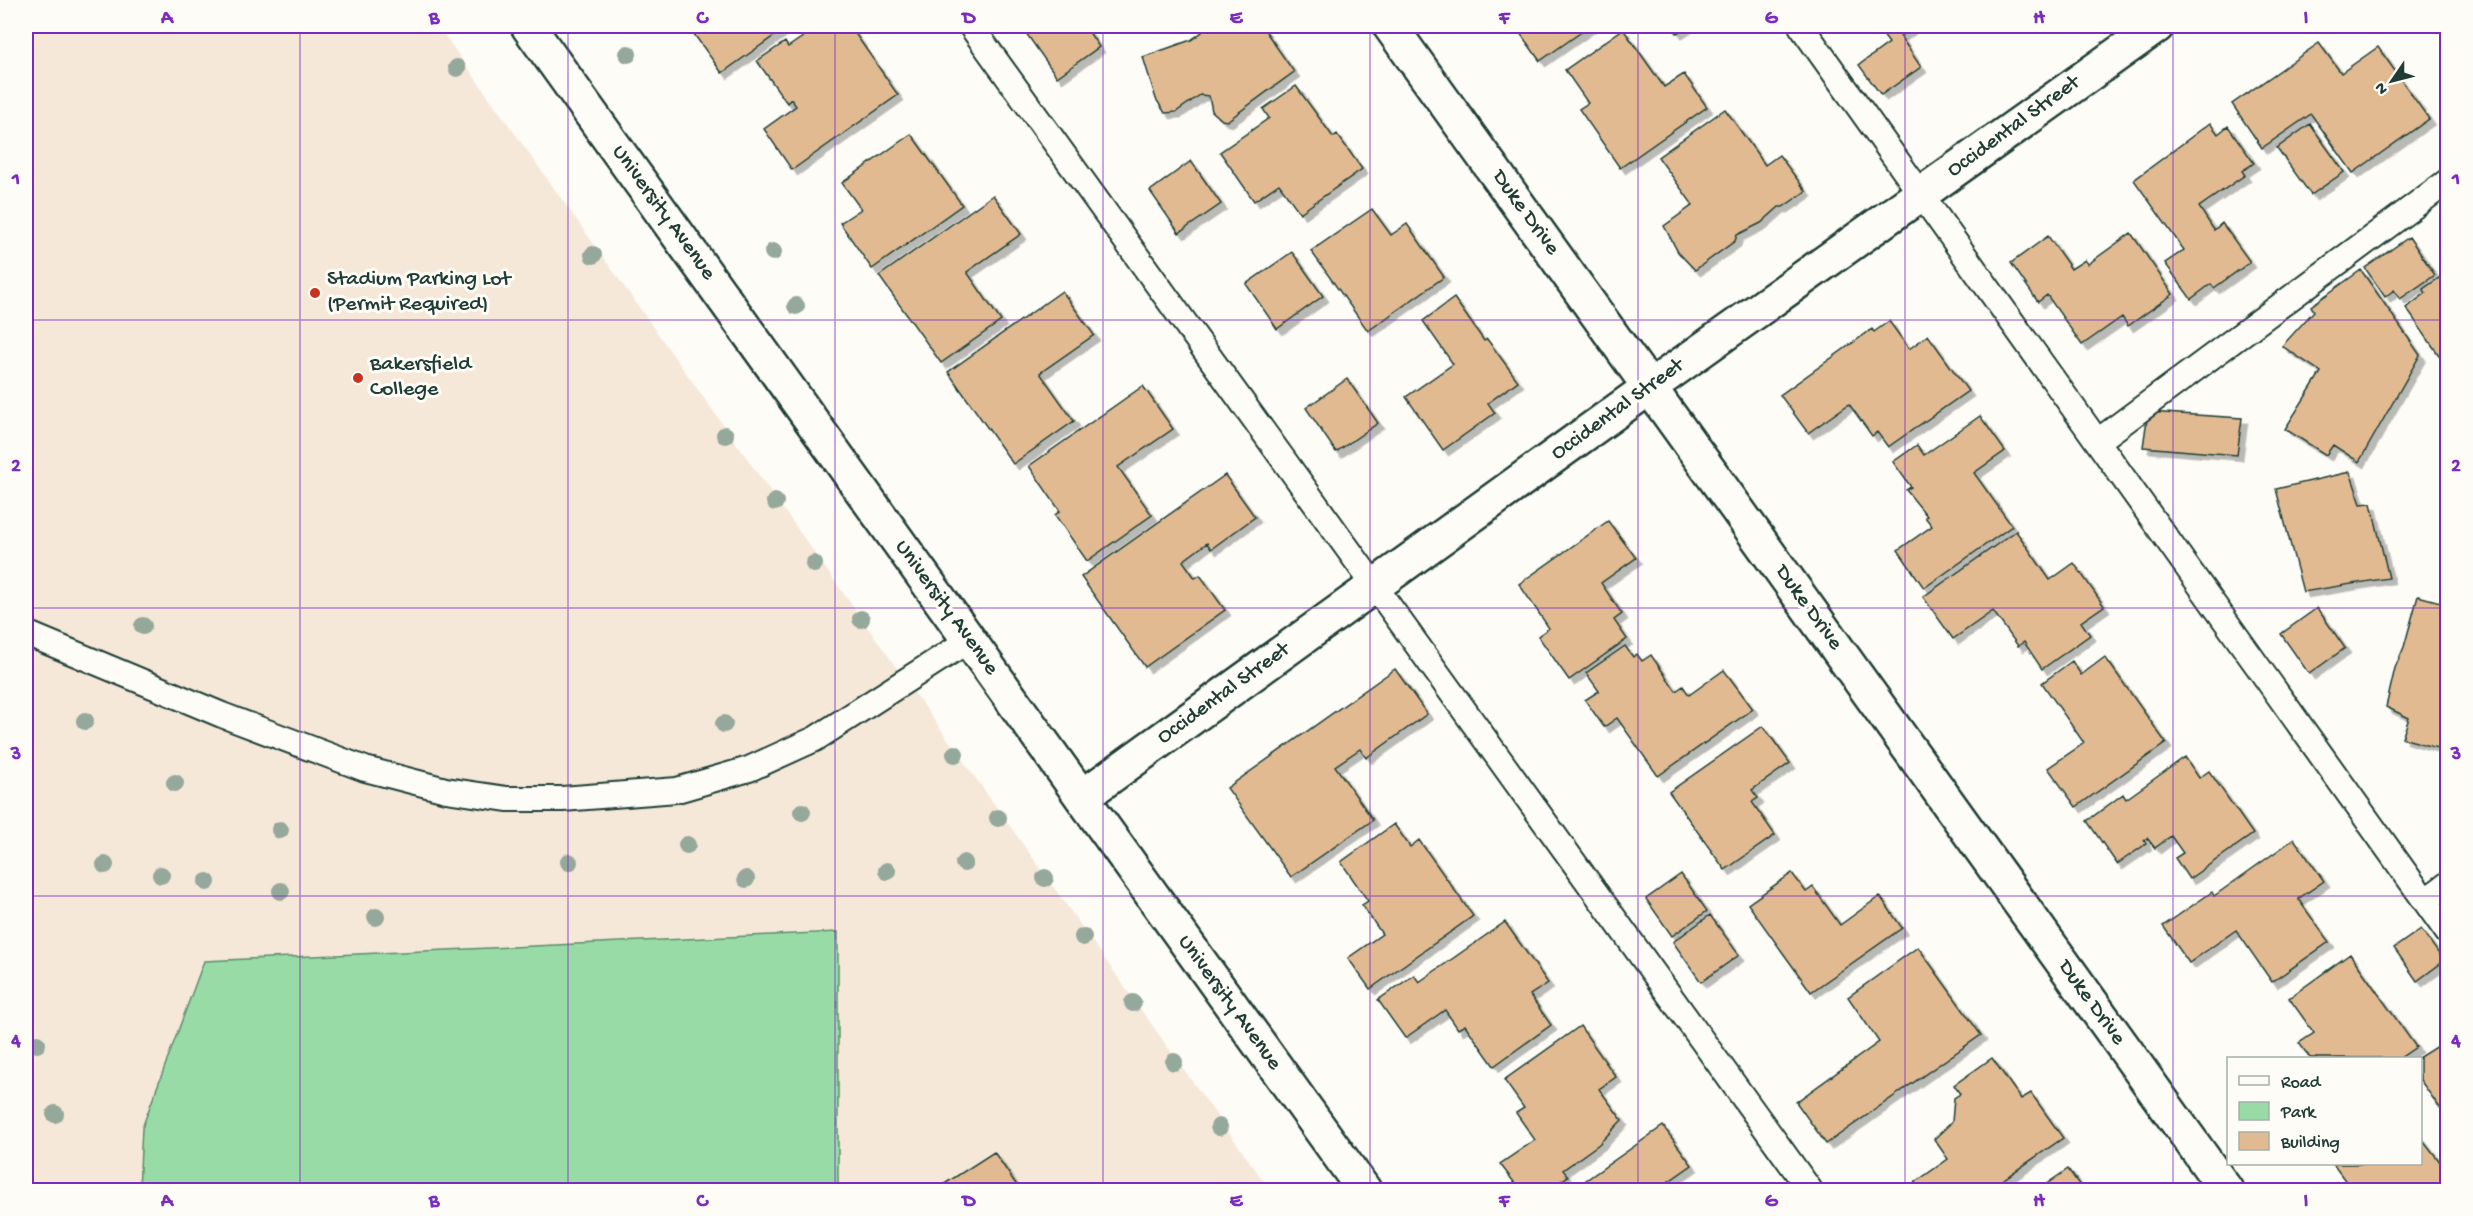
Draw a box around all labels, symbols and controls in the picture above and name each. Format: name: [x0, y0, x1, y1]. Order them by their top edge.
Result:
text: A: [160, 8, 175, 31]
text: B: [428, 8, 440, 31]
text: C: [696, 8, 710, 31]
text: D: [960, 8, 976, 31]
text: E: [1230, 8, 1244, 31]
text: F: [1498, 8, 1511, 31]
text: G: [1765, 8, 1779, 31]
text: H: [2033, 8, 2045, 31]
text: I: [2304, 8, 2309, 31]
north arrow: [2362, 51, 2422, 111]
street label: Occidental Street: [1943, 69, 2087, 184]
text: N: [2371, 77, 2393, 97]
street label: University Avenue: [605, 140, 721, 286]
street label: Duke Drive: [1484, 164, 1565, 261]
text: 1: [11, 169, 20, 192]
text: 1: [2451, 169, 2460, 192]
place label: Stadium Parking Lot (Permit Required): [327, 267, 513, 318]
marker: Stadium Parking Lot (Permit Required): [308, 286, 322, 300]
place label: Bakersfield College: [369, 352, 473, 403]
street label: Occidental Street: [1547, 352, 1691, 467]
marker: Bakersfield College: [351, 371, 365, 385]
text: 2: [11, 456, 21, 479]
text: 2: [2451, 456, 2461, 479]
street label: University Avenue: [888, 535, 1004, 681]
street label: Duke Drive: [1767, 559, 1848, 656]
street label: Occidental Street: [1153, 636, 1297, 751]
text: 3: [10, 744, 21, 767]
text: 3: [2450, 744, 2461, 767]
street label: University Avenue: [1171, 930, 1287, 1076]
street label: Duke Drive: [2050, 954, 2131, 1051]
text: 4: [10, 1031, 21, 1054]
text: 4: [2450, 1031, 2461, 1054]
legend: [2227, 1057, 2422, 1165]
text: Road: [2281, 1073, 2322, 1094]
text: Park: [2280, 1103, 2317, 1124]
text: Building: [2280, 1133, 2340, 1154]
text: A: [160, 1191, 175, 1214]
text: B: [428, 1191, 440, 1214]
text: C: [696, 1191, 710, 1214]
text: D: [960, 1191, 976, 1214]
text: E: [1230, 1191, 1244, 1214]
text: F: [1498, 1191, 1511, 1214]
text: G: [1765, 1191, 1779, 1214]
text: H: [2033, 1191, 2045, 1214]
text: I: [2304, 1191, 2309, 1214]

